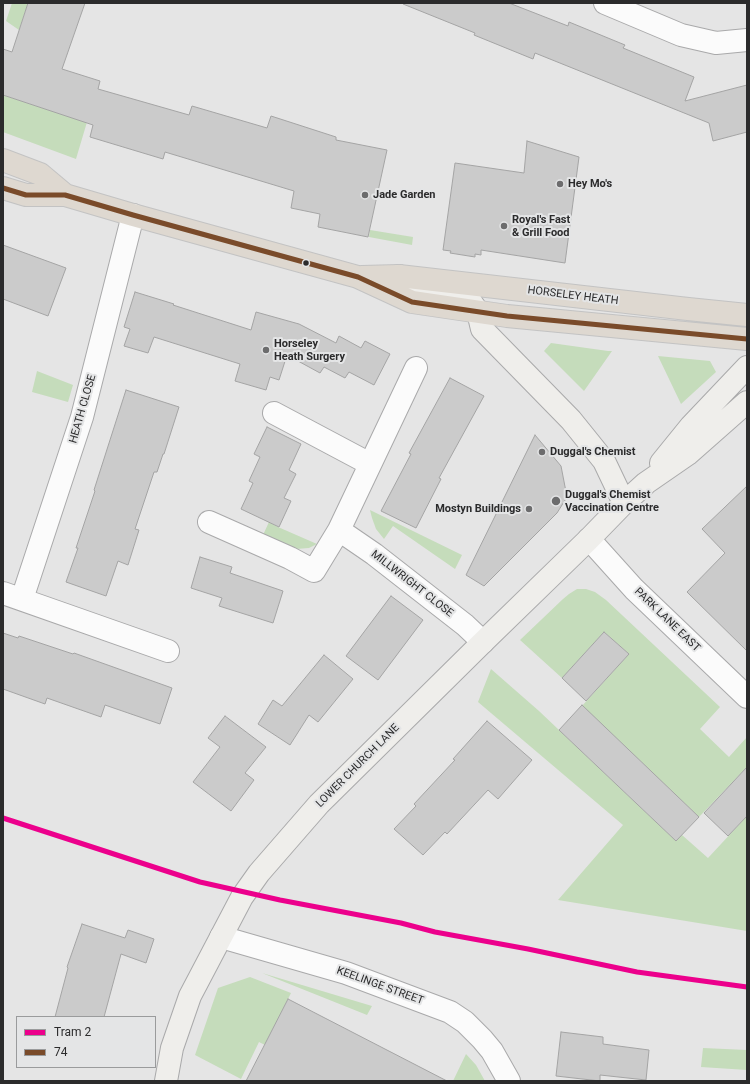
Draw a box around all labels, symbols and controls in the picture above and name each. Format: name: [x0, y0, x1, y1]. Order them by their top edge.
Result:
place label: Hey Mo's: [568, 177, 612, 191]
marker: Hey Mo's: [555, 179, 565, 189]
place label: Jade Garden: [373, 188, 436, 202]
marker: Jade Garden: [360, 190, 370, 200]
place label: Royal's Fast & Grill Food: [512, 213, 570, 239]
marker: Royal's Fast & Grill Food: [499, 221, 509, 231]
unlabelled marker: [301, 258, 311, 268]
street label: HORSELEY HEATH: [527, 284, 619, 308]
place label: Horseley Heath Surgery: [274, 337, 345, 363]
marker: Horseley Heath Surgery: [261, 345, 271, 355]
street label: HEATH CLOSE: [67, 373, 99, 445]
place label: Duggal's Chemist: [550, 445, 635, 459]
marker: Duggal's Chemist: [537, 447, 547, 457]
place label: Duggal's Chemist Vaccination Centre: [565, 488, 659, 514]
marker: Duggal's Chemist Vaccination Centre: [550, 495, 562, 507]
place label: Mostyn Buildings: [435, 502, 521, 516]
marker: Mostyn Buildings: [524, 504, 534, 514]
street label: MILLWRIGHT CLOSE: [368, 548, 456, 620]
street label: PARK LANE EAST: [631, 585, 703, 655]
street label: LOWER CHURCH LANE: [314, 722, 402, 810]
street label: KEELINGE STREET: [335, 964, 425, 1008]
legend: [16, 1016, 156, 1068]
text: Tram 2: [54, 1025, 91, 1039]
text: 74: [54, 1045, 68, 1059]

